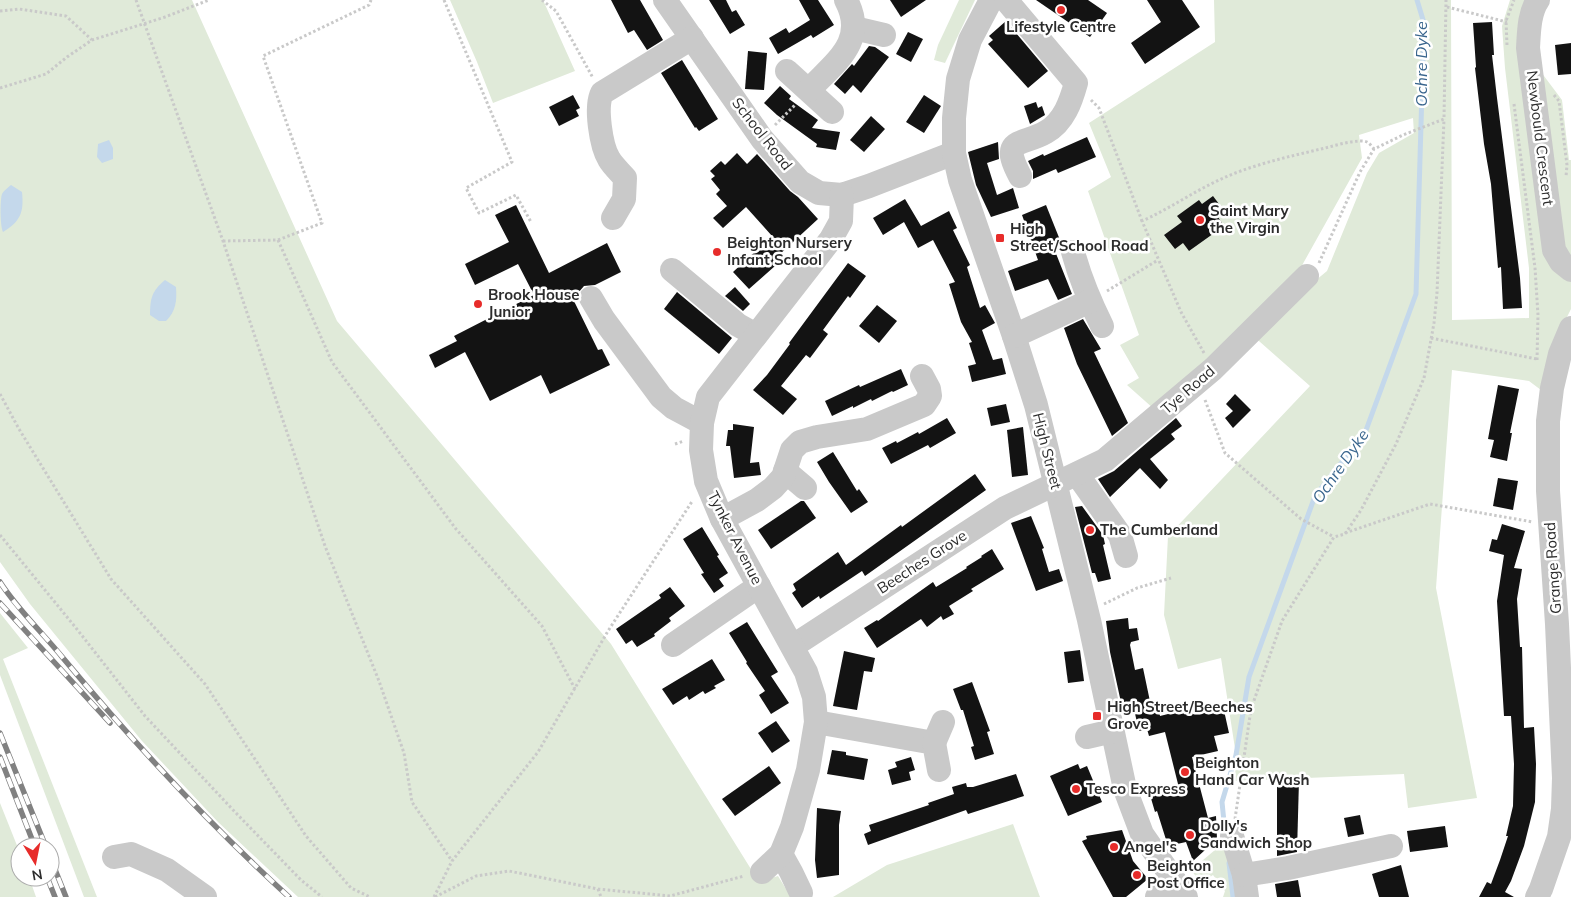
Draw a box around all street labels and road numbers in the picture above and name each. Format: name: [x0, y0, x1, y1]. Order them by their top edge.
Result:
street label: Newbould Crescent: [1523, 69, 1558, 206]
street label: School Road: [728, 94, 797, 174]
street label: Tye Road: [1157, 361, 1218, 418]
street label: High Street: [1029, 411, 1066, 491]
street label: Tynker Avenue: [704, 488, 767, 588]
street label: Grange Road: [1540, 521, 1565, 615]
street label: Beeches Grove: [873, 526, 970, 598]

